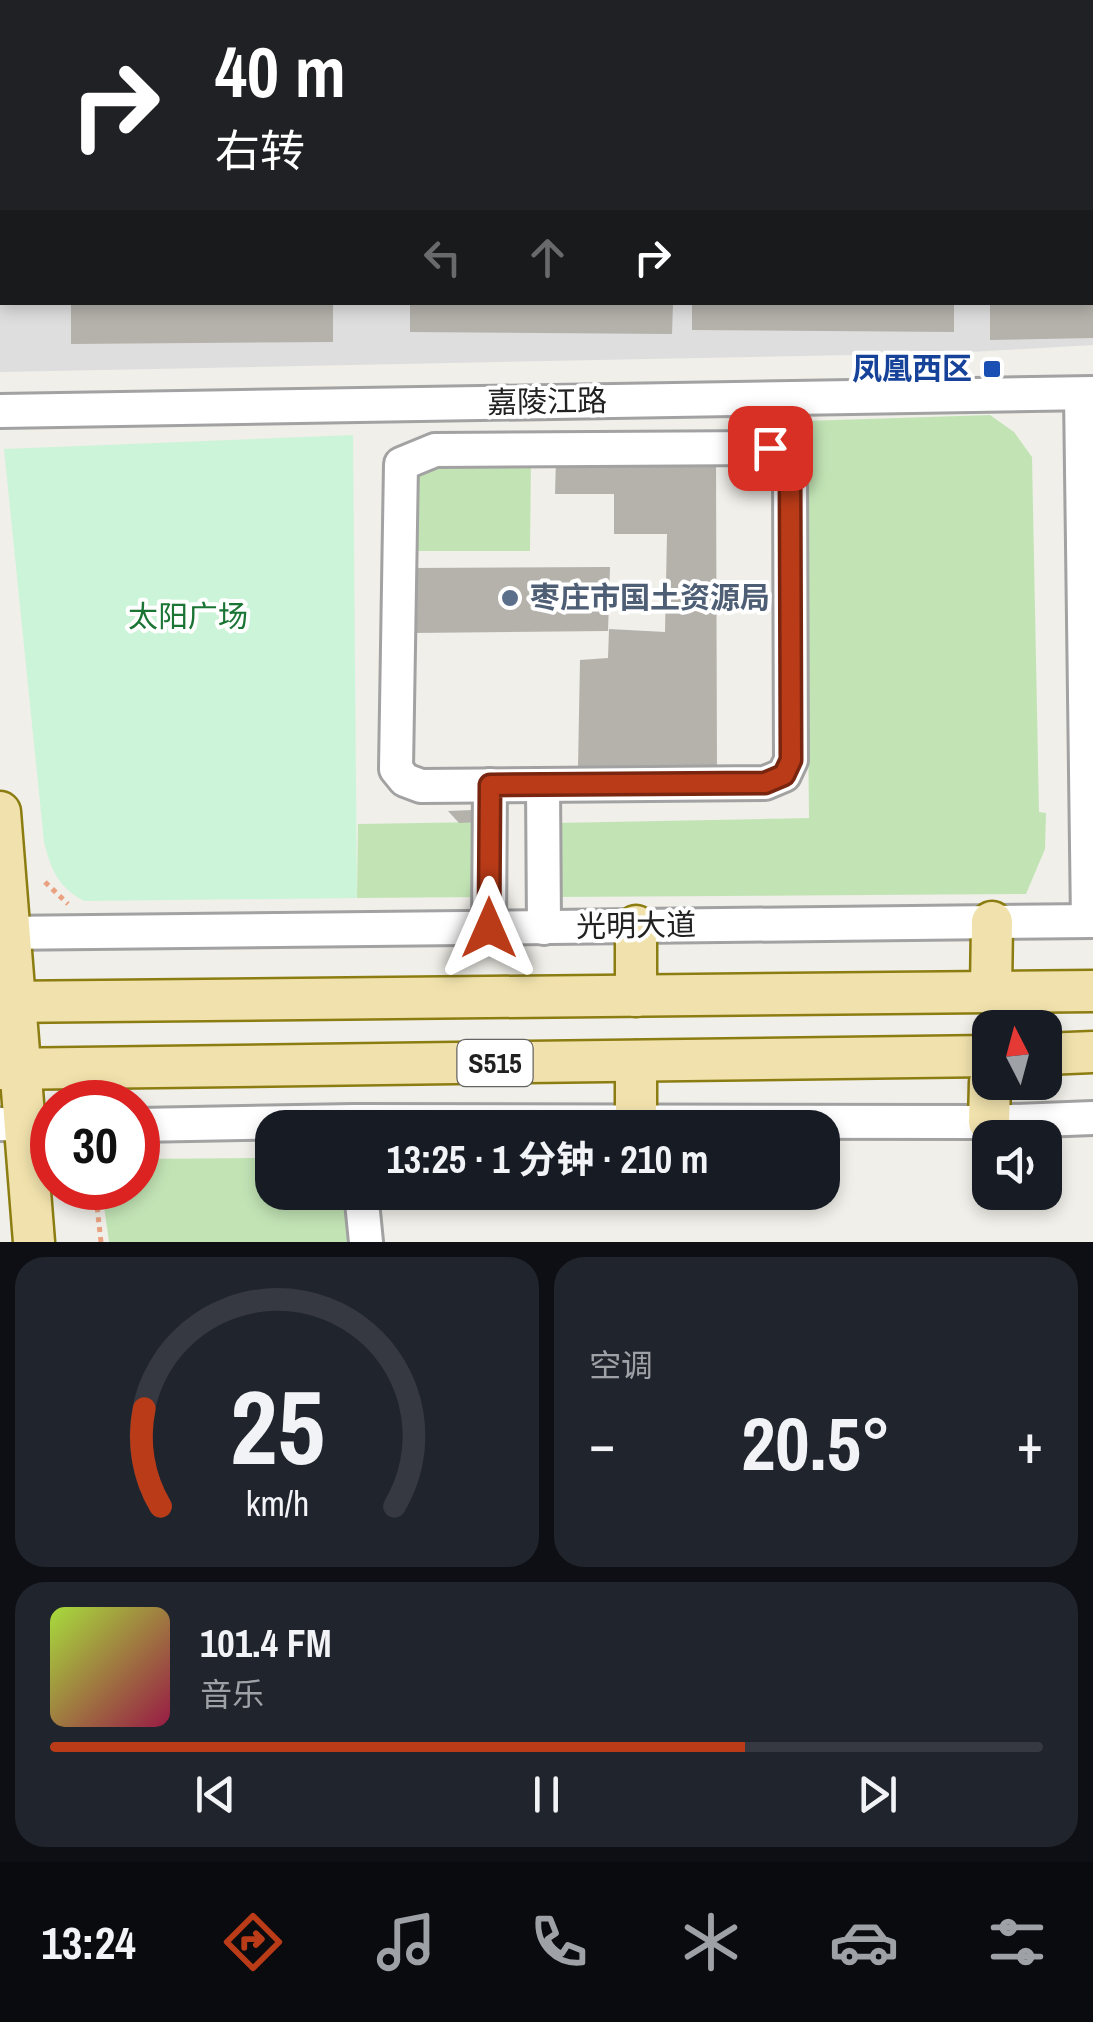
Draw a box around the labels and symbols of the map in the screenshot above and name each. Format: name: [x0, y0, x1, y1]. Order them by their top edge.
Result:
place label: 凤凰西区: [852, 348, 972, 388]
marker: 凤凰西区: [981, 358, 1003, 380]
street label: 嘉陵江路: [487, 380, 607, 422]
pin: [728, 406, 813, 491]
place label: 枣庄市国土资源局: [530, 577, 770, 617]
marker: 枣庄市国土资源局: [499, 587, 521, 609]
park label: 太阳广场: [128, 596, 248, 636]
position arrow: [437, 876, 541, 980]
street label: 光明大道: [576, 904, 696, 946]
north arrow: [972, 1010, 1062, 1100]
road number: S515: [458, 1040, 532, 1086]
speed limit sign: 30: [30, 1080, 160, 1210]

